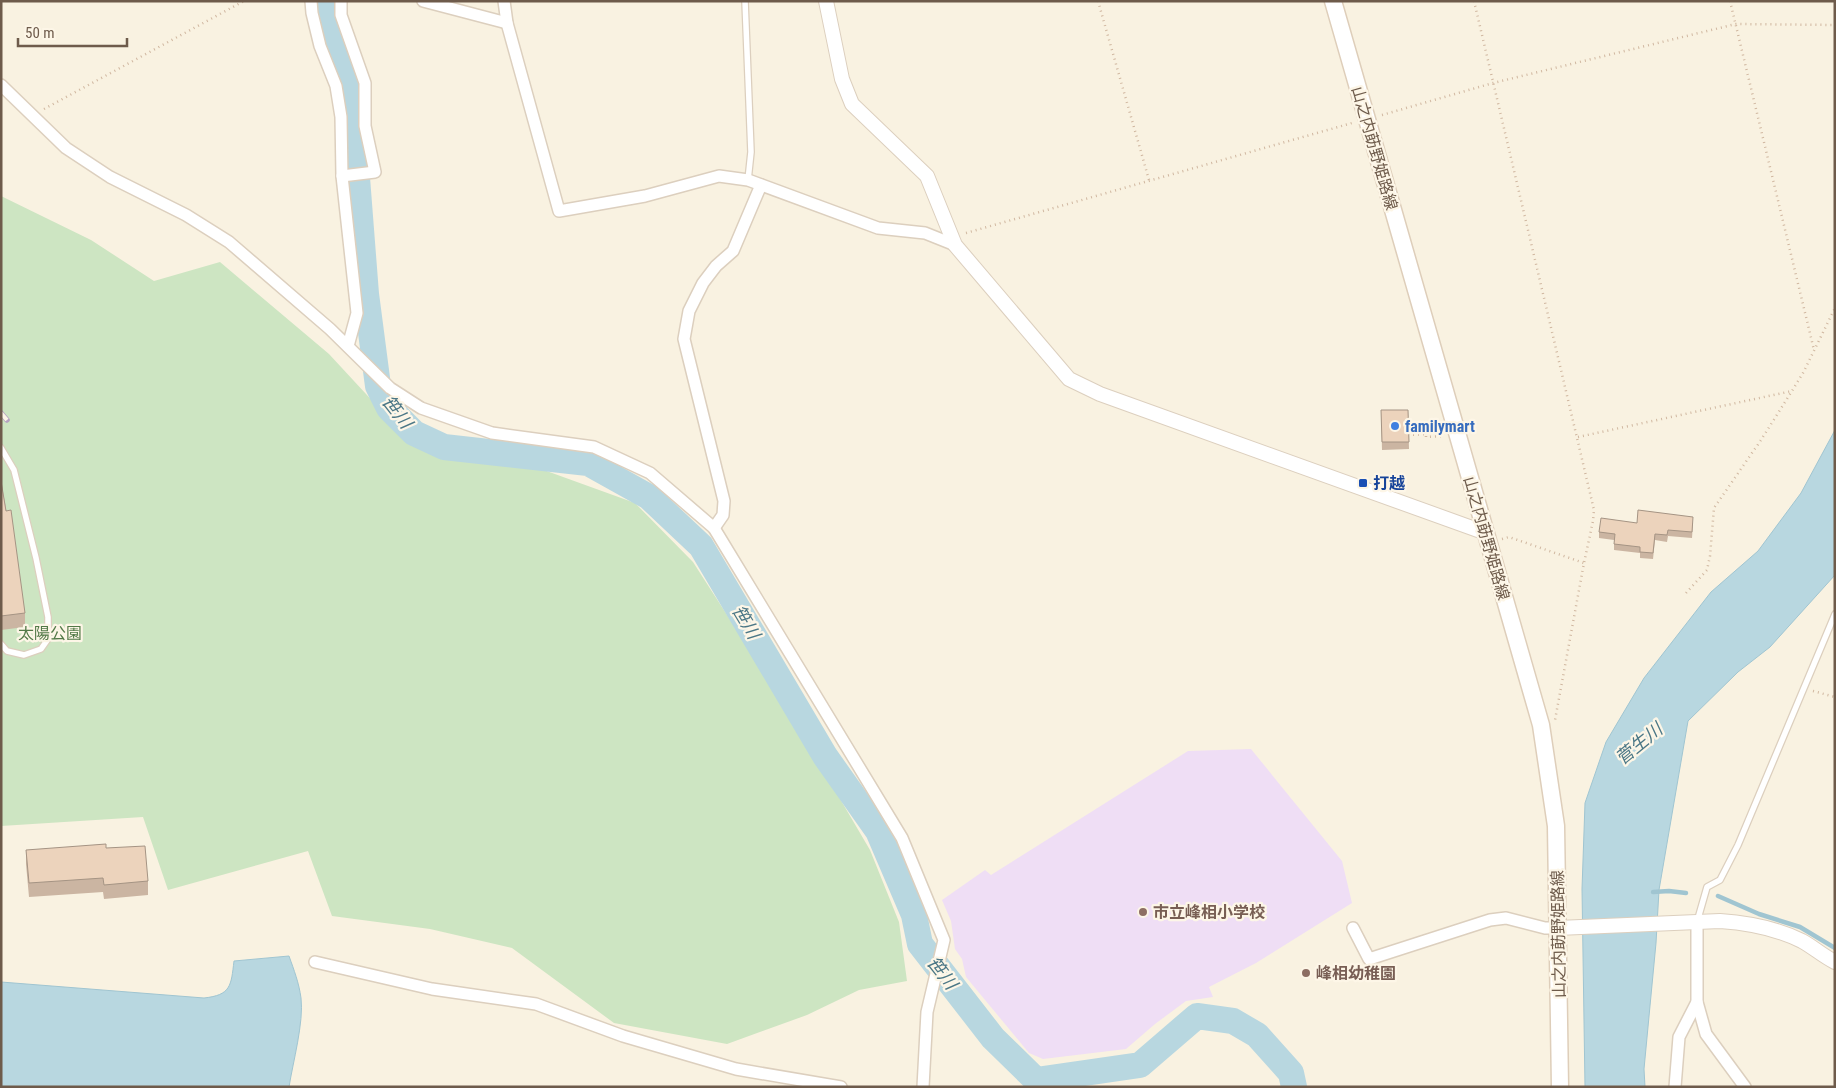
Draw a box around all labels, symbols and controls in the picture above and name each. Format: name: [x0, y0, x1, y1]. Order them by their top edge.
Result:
scale bar: [18, 15, 126, 47]
text: 50 m: [25, 24, 55, 42]
street label: 山之内莇野姫路線: [1348, 84, 1401, 212]
water label: 笹川: [378, 391, 418, 434]
place label: familymart: [1405, 417, 1475, 436]
marker: familymart: [1389, 420, 1401, 432]
place label: 打越: [1373, 474, 1405, 493]
street label: 山之内莇野姫路線: [1460, 474, 1513, 602]
marker: 打越: [1357, 477, 1369, 489]
water label: 笹川: [728, 601, 766, 644]
park label: 太陽公園: [18, 624, 82, 643]
water label: 菅生川: [1611, 717, 1668, 769]
street label: 山之内莇野姫路線: [1548, 870, 1569, 998]
place label: 市立峰相小学校: [1153, 903, 1265, 922]
marker: 市立峰相小学校: [1137, 906, 1149, 918]
water label: 笹川: [923, 952, 963, 995]
place label: 峰相幼稚園: [1316, 964, 1396, 983]
marker: 峰相幼稚園: [1300, 967, 1312, 979]

